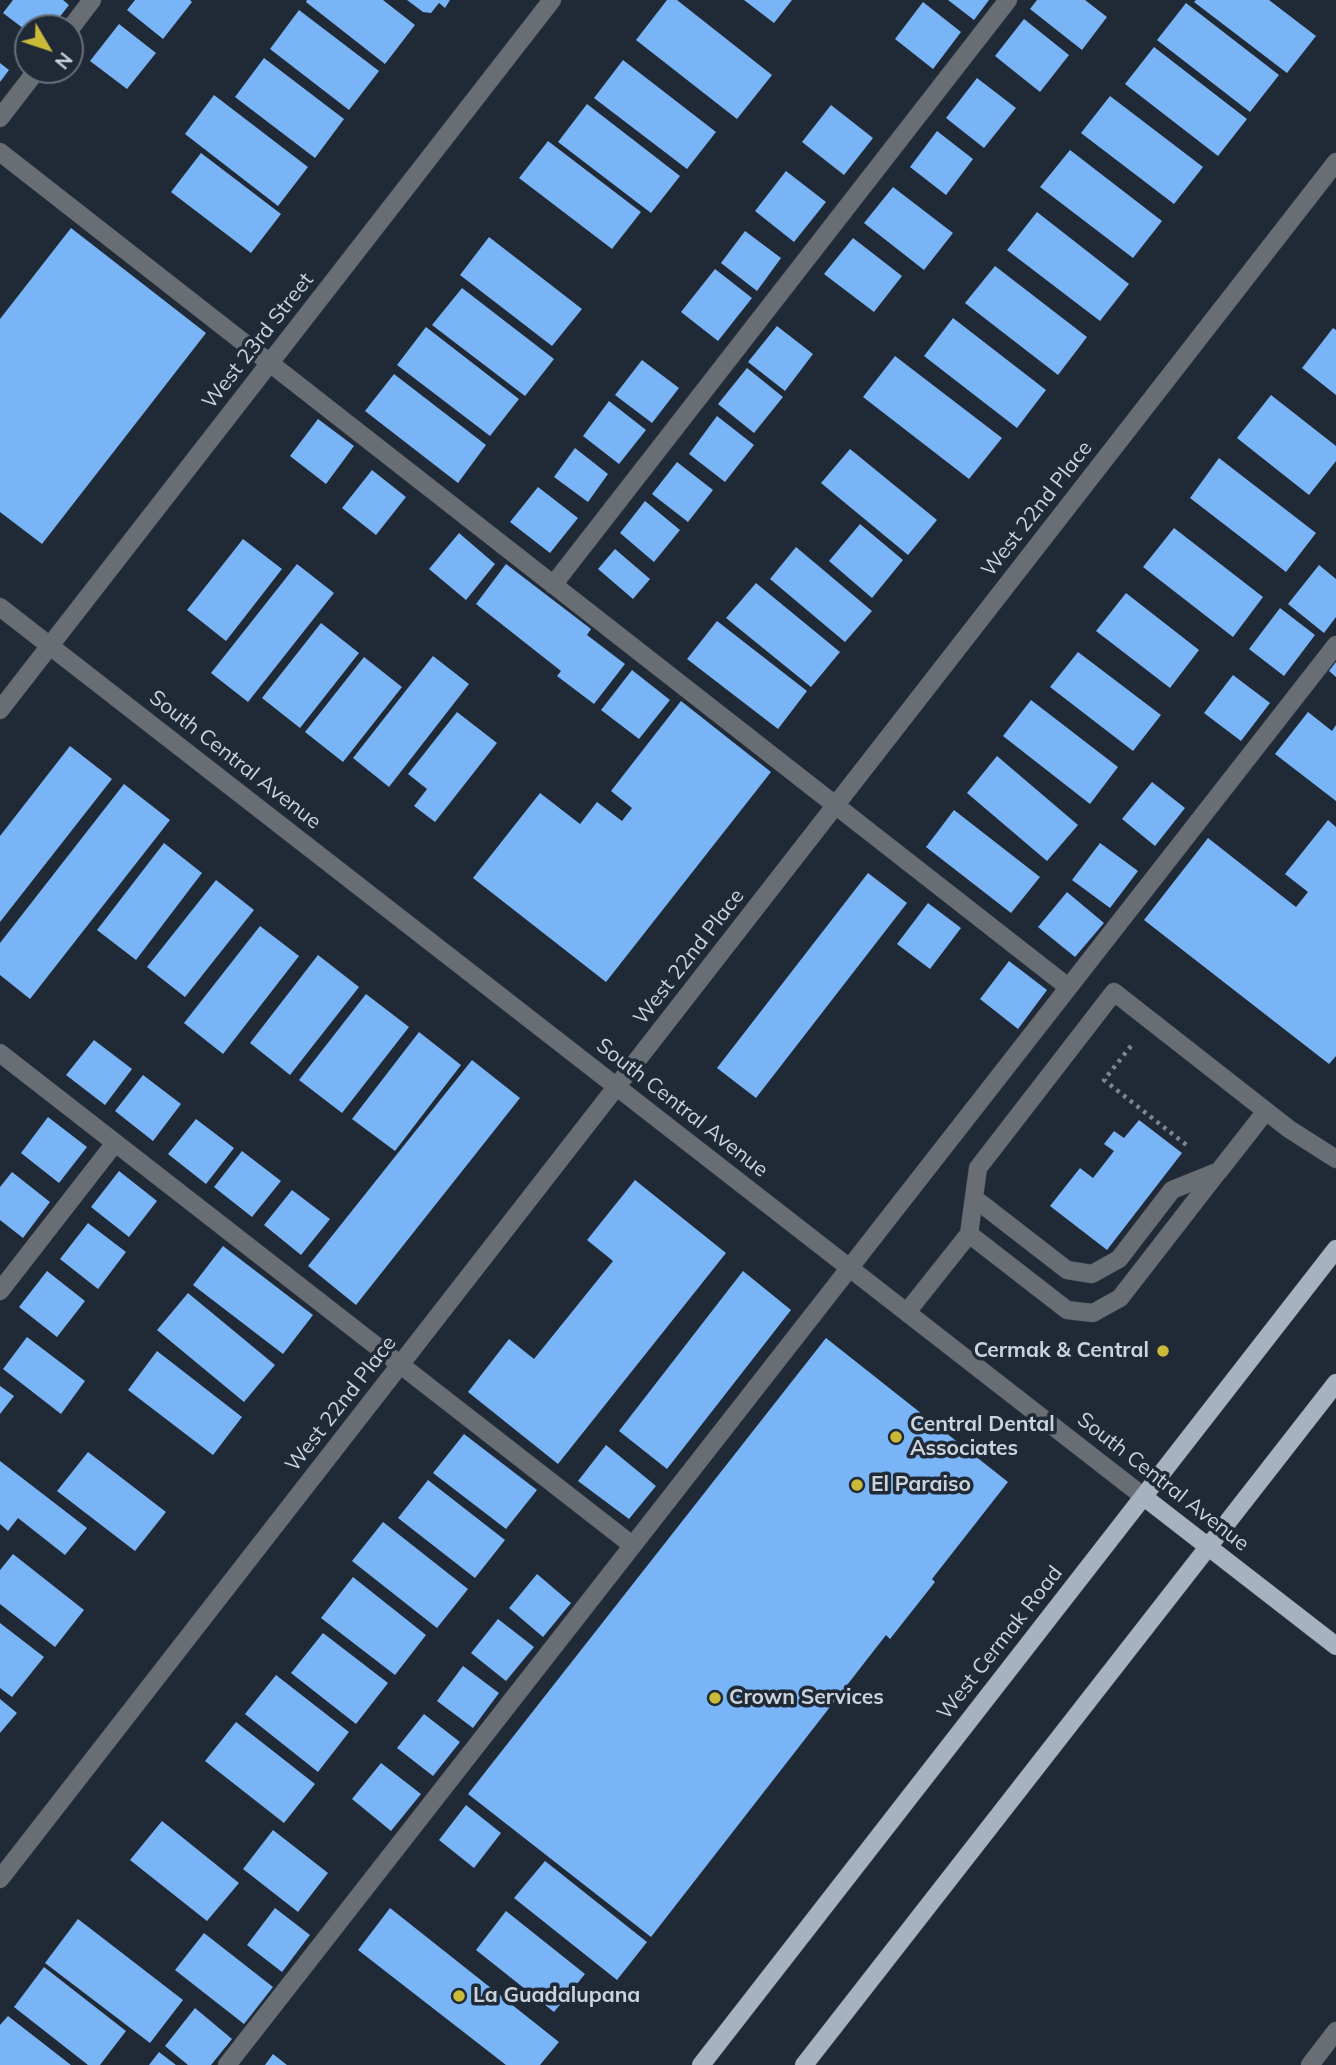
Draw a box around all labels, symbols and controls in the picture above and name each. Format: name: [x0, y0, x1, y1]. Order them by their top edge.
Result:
north arrow: [14, 14, 84, 84]
text: N: [50, 48, 78, 74]
street label: West 23rd Street: [197, 268, 319, 414]
street label: West 22nd Place: [976, 436, 1098, 582]
street label: South Central Avenue: [144, 685, 326, 835]
street label: West 22nd Place: [628, 884, 750, 1030]
street label: South Central Avenue: [591, 1033, 773, 1183]
street label: West 22nd Place: [280, 1331, 402, 1477]
place label: Cermak & Central: [974, 1338, 1149, 1364]
marker: Cermak & Central: [1155, 1343, 1171, 1359]
street label: South Central Avenue: [1072, 1407, 1254, 1557]
place label: Central Dental Associates: [910, 1412, 1055, 1462]
marker: Central Dental Associates: [888, 1429, 904, 1445]
place label: El Paraiso: [871, 1472, 971, 1498]
marker: El Paraiso: [849, 1477, 865, 1493]
street label: West Cermak Road: [932, 1561, 1068, 1725]
place label: Crown Services: [729, 1685, 884, 1711]
marker: Crown Services: [707, 1690, 723, 1706]
place label: La Guadalupana: [473, 1983, 640, 2009]
marker: La Guadalupana: [451, 1988, 467, 2004]

